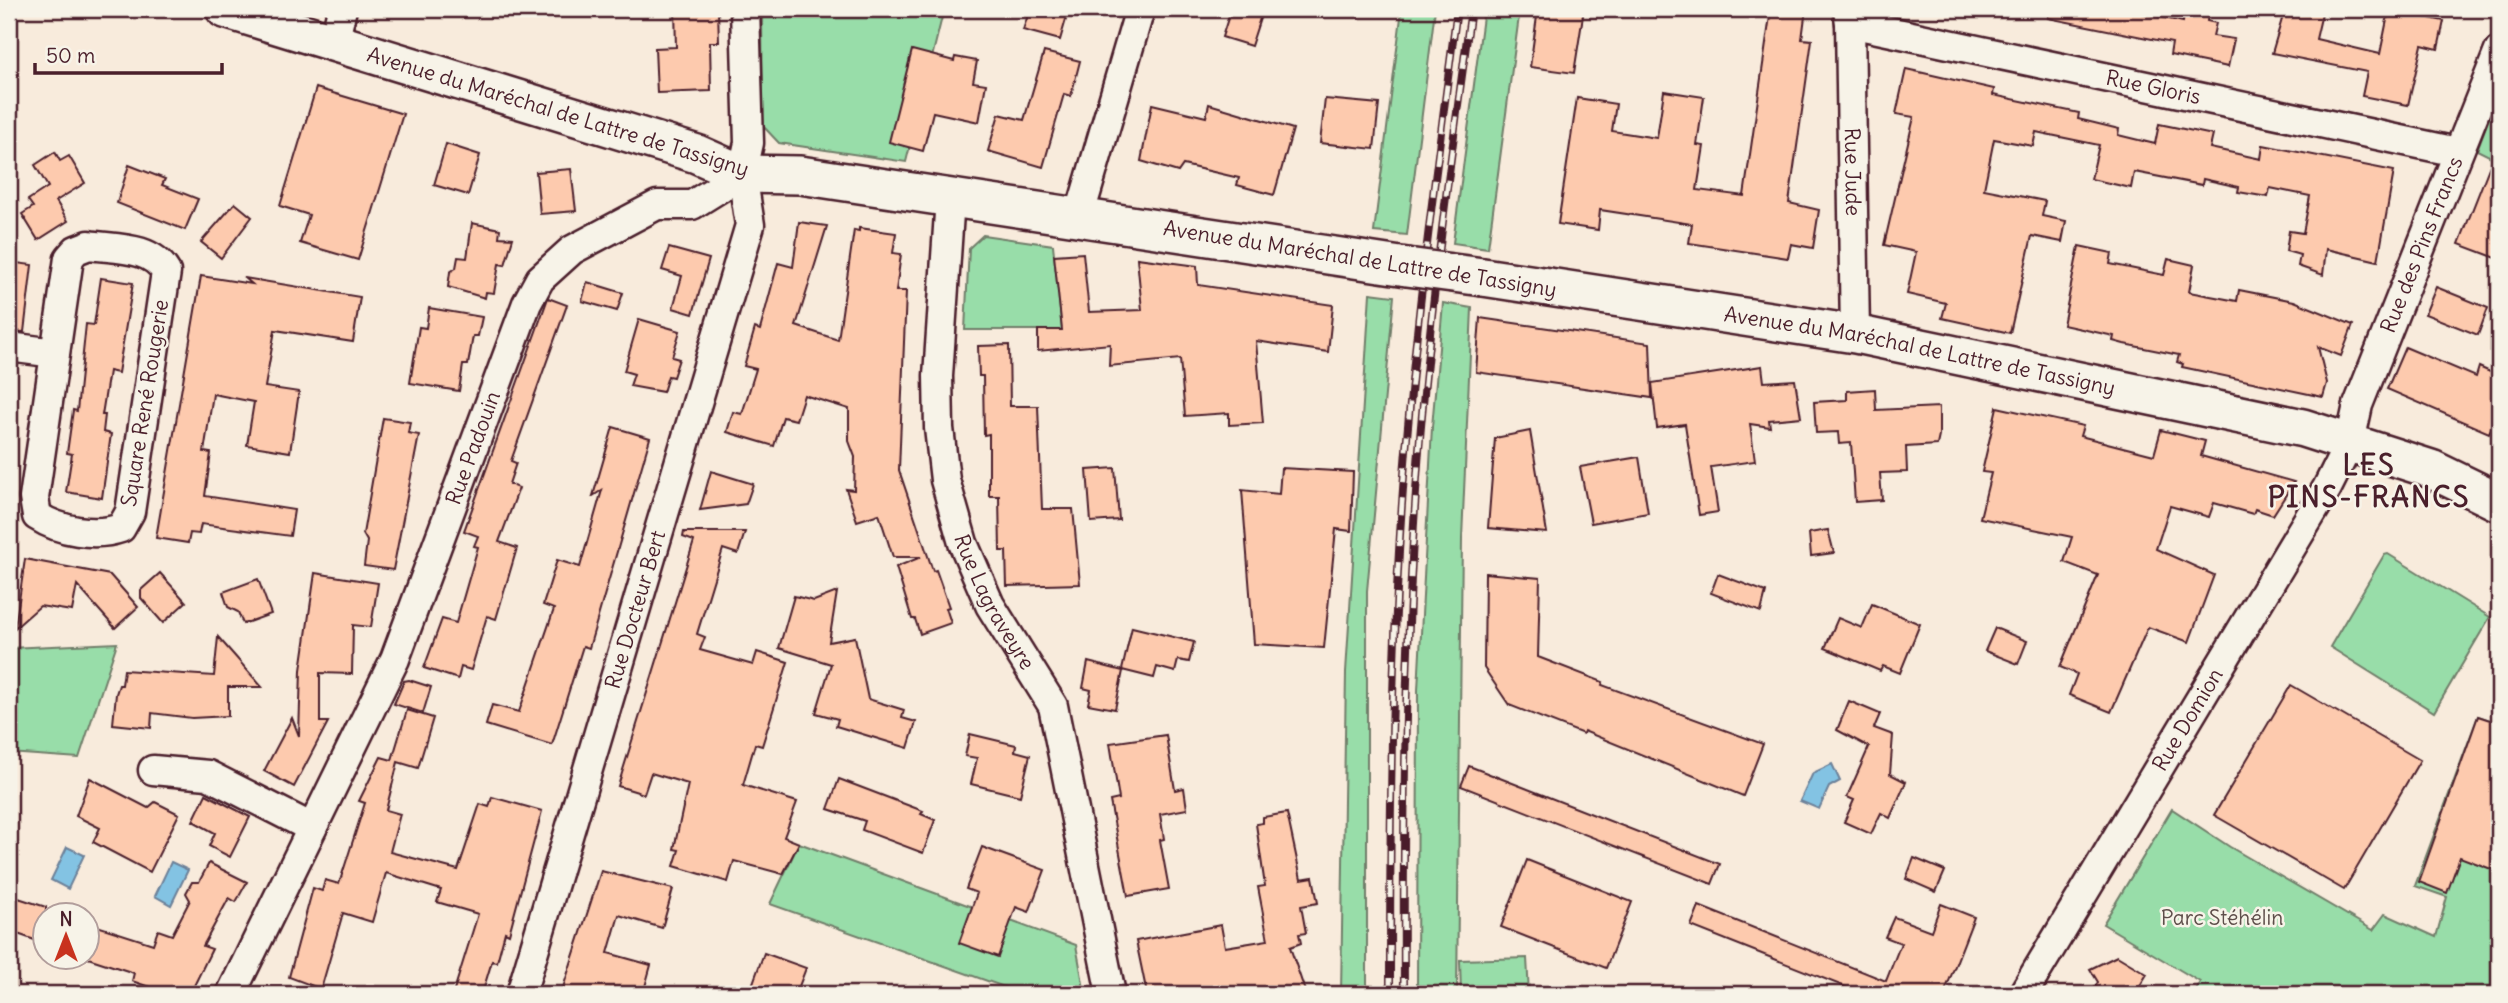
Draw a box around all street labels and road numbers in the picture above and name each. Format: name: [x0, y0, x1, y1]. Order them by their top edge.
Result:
street label: Avenue du Maréchal de Lattre de Tassigny: [364, 40, 752, 183]
street label: Rue Gloris: [2103, 64, 2203, 110]
street label: Rue Jude: [1839, 128, 1867, 216]
street label: Rue des Pins Francs: [2374, 152, 2469, 337]
street label: Avenue du Maréchal de Lattre de Tassigny: [1162, 214, 1559, 303]
street label: Square René Rougerie: [115, 297, 174, 508]
street label: Avenue du Maréchal de Lattre de Tassigny: [1722, 300, 2118, 401]
street label: Rue Padouin: [439, 387, 506, 508]
street label: Rue Docteur Bert: [599, 527, 671, 692]
street label: Rue Lagraveyre: [948, 531, 1041, 675]
street label: Rue Domion: [2146, 663, 2229, 776]

